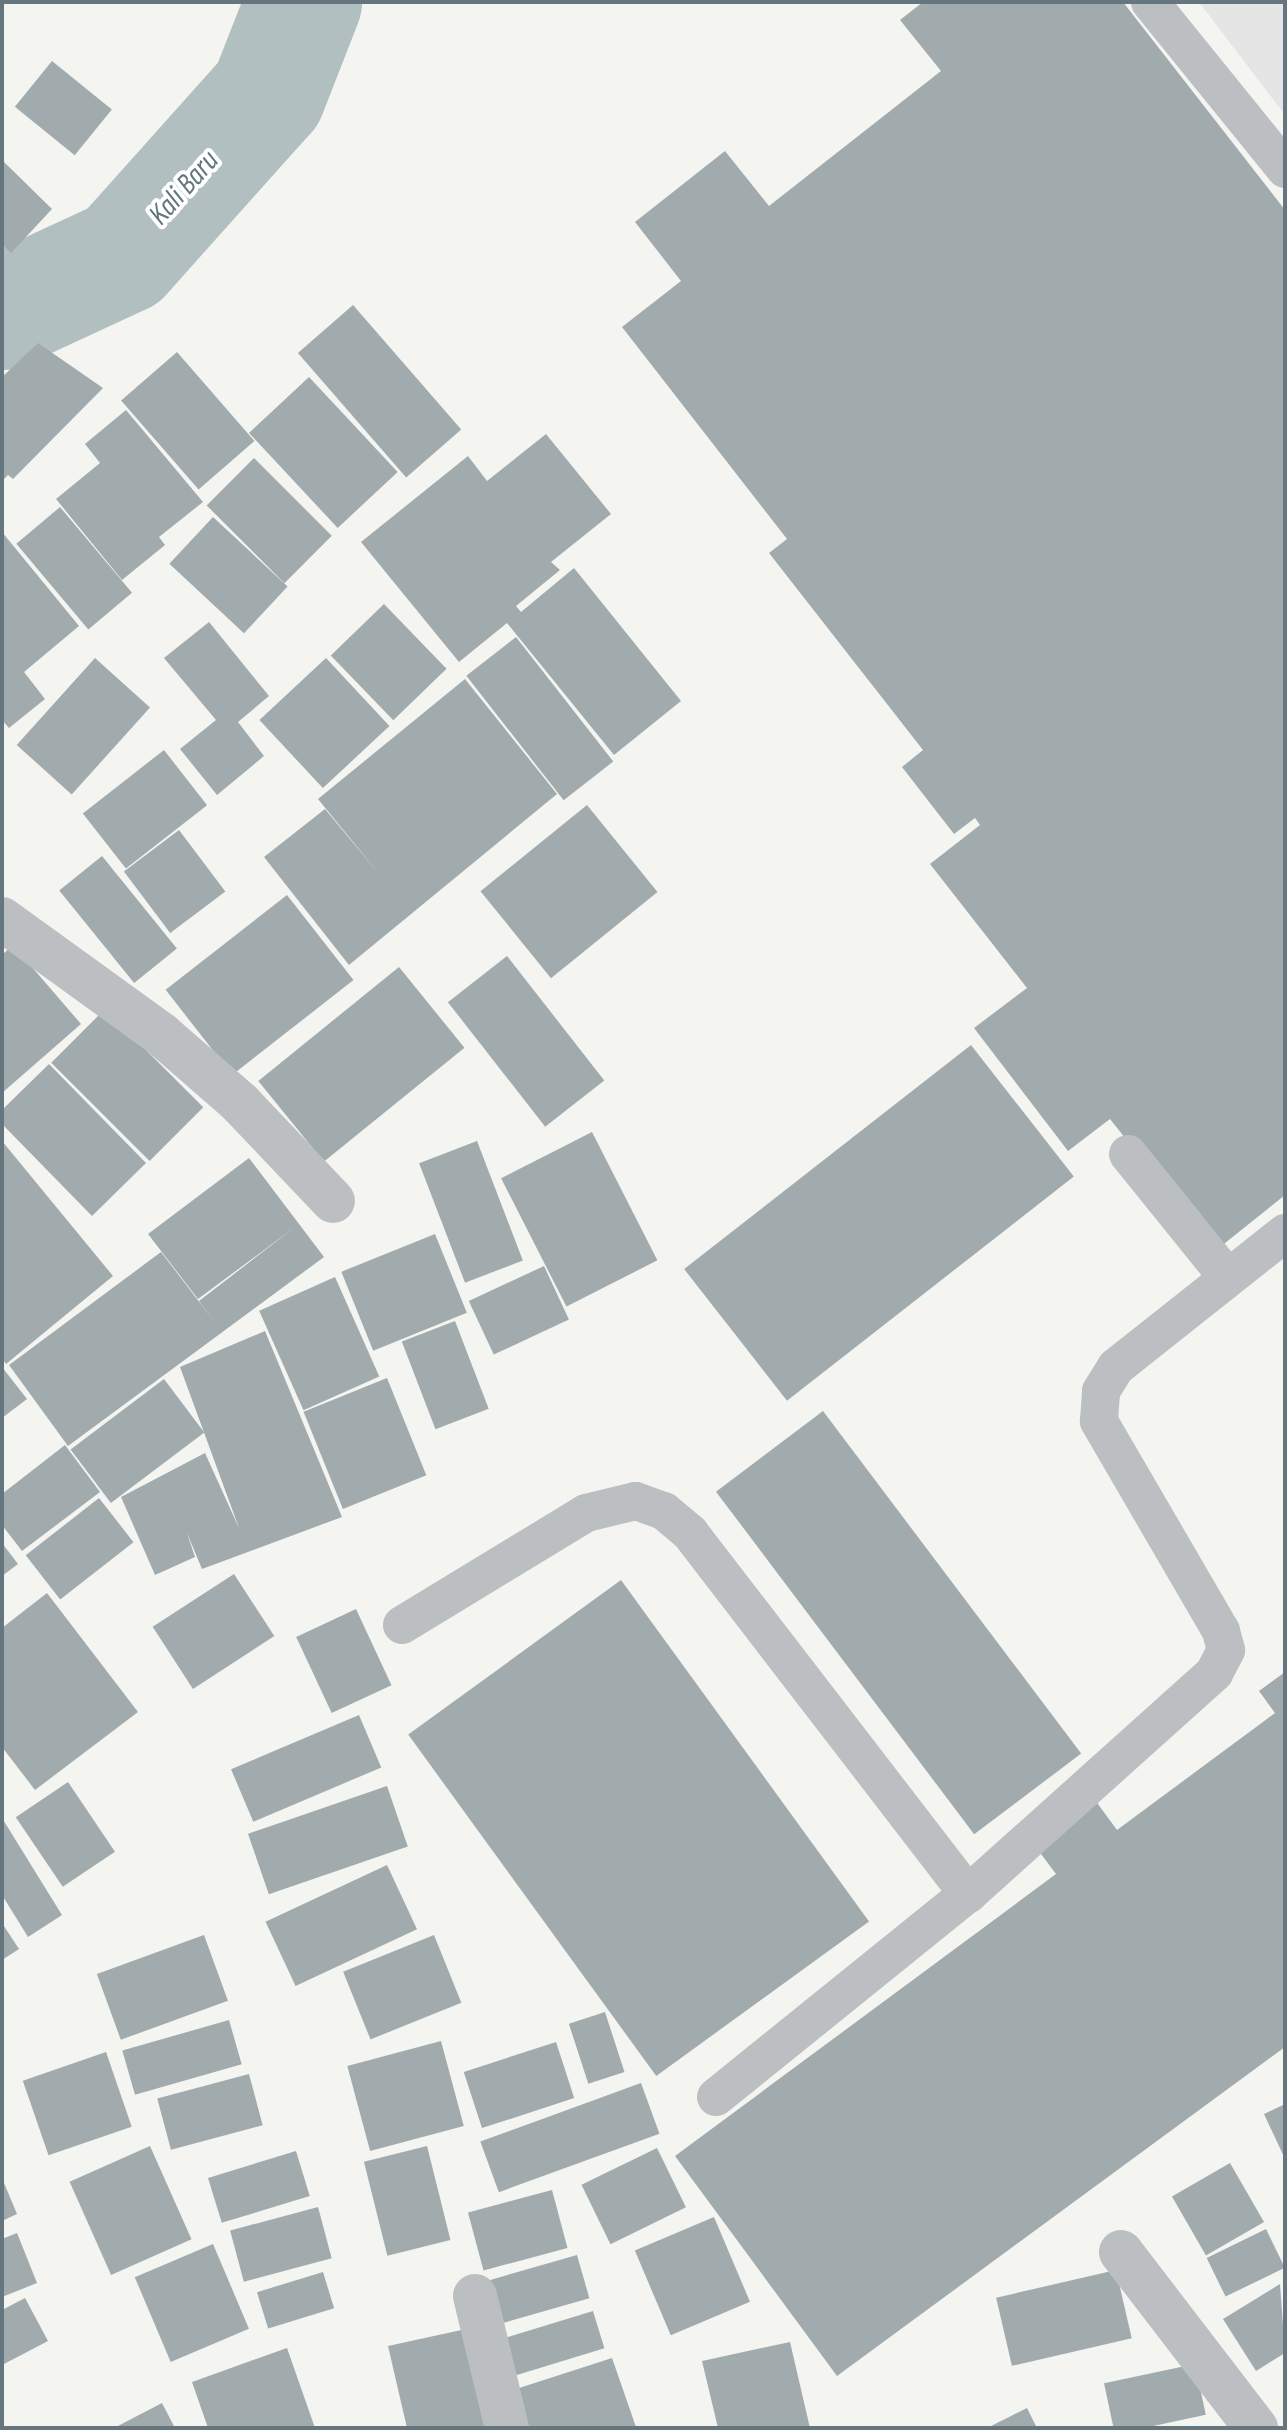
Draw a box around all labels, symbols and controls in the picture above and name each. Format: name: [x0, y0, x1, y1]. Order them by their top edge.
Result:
water label: Kali Baru: [141, 144, 227, 232]

